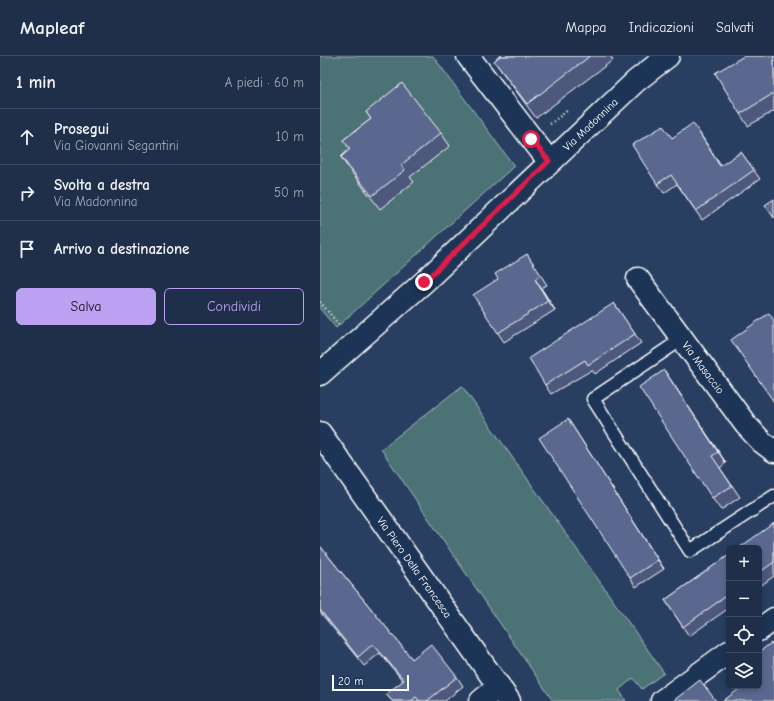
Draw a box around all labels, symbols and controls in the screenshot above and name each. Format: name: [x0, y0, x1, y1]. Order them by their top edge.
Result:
text: Mapleaf: [20, 17, 84, 39]
text: Mappa: [566, 19, 607, 36]
text: Indicazioni: [629, 19, 694, 36]
text: Salvati: [716, 19, 754, 36]
text: 1 min: [16, 73, 56, 92]
text: A piedi · 60 m: [225, 75, 304, 90]
street label: Via Madonnina: [560, 96, 621, 154]
text: Prosegui: [54, 120, 109, 138]
icon: ahead: [16, 126, 38, 148]
text: 10 m: [276, 129, 304, 144]
route start: [522, 130, 540, 148]
text: Via Giovanni Segantini: [54, 138, 179, 153]
text: Svolta a destra: [54, 176, 150, 194]
icon: right: [16, 182, 38, 204]
text: 50 m: [274, 185, 304, 200]
text: Via Madonnina: [54, 194, 138, 209]
icon: arrive: [16, 238, 38, 260]
text: Arrivo a destinazione: [54, 240, 189, 258]
route end: [415, 273, 433, 291]
button: Salva: [16, 288, 156, 325]
button: Condividi: [164, 288, 304, 325]
street label: Via Masaccio: [679, 339, 727, 397]
street label: Via Piero Della Francesca: [374, 514, 454, 621]
map controls: [726, 545, 762, 689]
button: +: [726, 545, 762, 581]
button: −: [726, 581, 762, 617]
button: locate: [726, 617, 762, 653]
button: layers: [726, 653, 762, 689]
scale bar: [332, 673, 409, 692]
text: 20 m: [338, 675, 363, 688]

